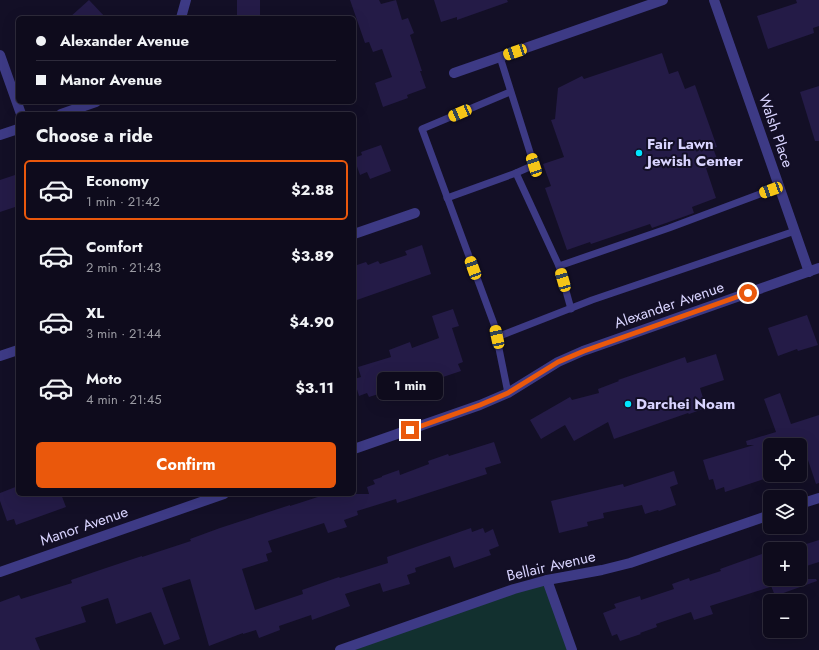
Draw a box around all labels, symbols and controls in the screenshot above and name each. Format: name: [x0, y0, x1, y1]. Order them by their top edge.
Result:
text: Alexander Avenue: [60, 30, 189, 52]
car: [502, 42, 528, 62]
text: Manor Avenue: [60, 69, 162, 91]
street label: Walsh Place: [753, 91, 799, 171]
car: [447, 103, 473, 123]
text: Choose a ride: [36, 123, 153, 149]
place label: Fair Lawn Jewish Center: [644, 133, 744, 172]
marker: Fair Lawn Jewish Center: [634, 148, 644, 158]
car: [525, 152, 543, 178]
text: Economy: [86, 170, 149, 192]
icon: car: [38, 172, 74, 208]
text: $2.88: [291, 179, 334, 201]
car: [758, 180, 784, 200]
text: 1 min · 21:42: [86, 192, 160, 211]
text: Comfort: [86, 236, 143, 258]
icon: car: [38, 238, 74, 274]
text: $3.89: [291, 245, 334, 267]
car: [463, 255, 483, 281]
text: 2 min · 21:43: [86, 258, 161, 277]
car: [554, 267, 572, 293]
street label: Alexander Avenue: [611, 276, 727, 334]
route start: [739, 284, 757, 302]
text: XL: [86, 302, 104, 324]
icon: car: [38, 304, 74, 340]
text: $4.90: [289, 311, 334, 333]
text: 3 min · 21:44: [86, 324, 161, 343]
car: [489, 324, 505, 350]
text: Moto: [86, 368, 122, 390]
icon: car: [38, 370, 74, 406]
callout: 1 min: [377, 372, 443, 400]
text: 1 min: [394, 376, 426, 395]
text: $3.11: [295, 377, 334, 399]
text: 4 min · 21:45: [86, 390, 162, 409]
place label: Darchei Noam: [636, 393, 735, 415]
marker: Darchei Noam: [623, 399, 633, 409]
route end: [401, 421, 419, 439]
map controls: [763, 438, 807, 638]
button: locate: [763, 438, 807, 482]
button: Confirm: [36, 442, 336, 488]
button: layers: [763, 490, 807, 534]
street label: Manor Avenue: [37, 501, 131, 551]
button: +: [763, 542, 807, 586]
street label: Bellair Avenue: [504, 545, 598, 587]
button: −: [763, 594, 807, 638]

